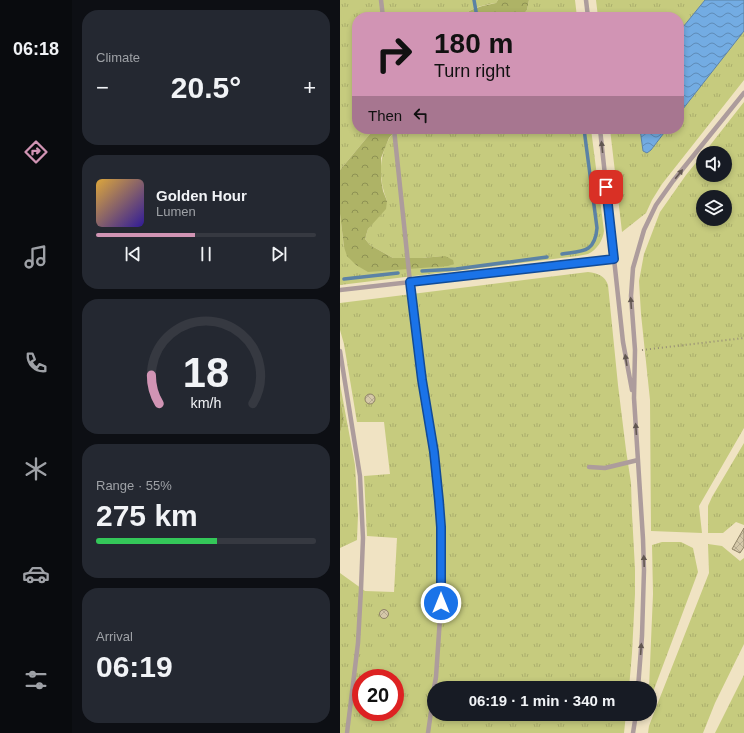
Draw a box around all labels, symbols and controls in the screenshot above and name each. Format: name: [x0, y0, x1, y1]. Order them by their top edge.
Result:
icon: right: [368, 28, 420, 80]
text: 180 m: [434, 28, 513, 59]
text: 06:18: [13, 39, 59, 59]
text: Climate: [96, 50, 140, 65]
text: Turn right: [434, 61, 510, 81]
text: 20.5°: [171, 71, 241, 104]
text: −: [96, 75, 109, 100]
text: +: [303, 75, 316, 100]
icon: left: [410, 104, 432, 126]
text: Then: [368, 107, 402, 124]
icon: directions: [22, 138, 50, 166]
one-way arrow: [599, 141, 605, 153]
map controls: [696, 146, 732, 226]
button: sound: [696, 146, 732, 182]
one-way arrow: [675, 168, 684, 179]
pin: [589, 170, 623, 204]
icon: arrive: [595, 176, 617, 198]
text: Golden Hour: [156, 187, 247, 204]
button: layers: [696, 190, 732, 226]
text: Lumen: [156, 204, 196, 219]
icon: music: [22, 243, 50, 271]
icon: previous: [122, 243, 144, 265]
icon: pause: [195, 243, 217, 265]
icon: next: [268, 243, 290, 265]
one-way arrow: [628, 297, 635, 309]
icon: phone: [22, 349, 50, 377]
text: 18: [183, 349, 229, 396]
one-way arrow: [623, 354, 629, 366]
text: km/h: [191, 395, 222, 411]
one-way arrow: [633, 423, 640, 435]
icon: climate: [22, 455, 50, 483]
text: Range · 55%: [96, 478, 172, 493]
text: 275 km: [96, 499, 198, 532]
one-way arrow: [640, 555, 647, 567]
icon: car: [22, 560, 50, 588]
position arrow: [420, 582, 462, 624]
text: Arrival: [96, 629, 133, 644]
one-way arrow: [638, 643, 645, 655]
text: 06:19: [96, 650, 173, 683]
icon: filters: [22, 666, 50, 694]
speed limit sign: 20: [352, 669, 404, 721]
text: 06:19 · 1 min · 340 m: [469, 692, 615, 709]

